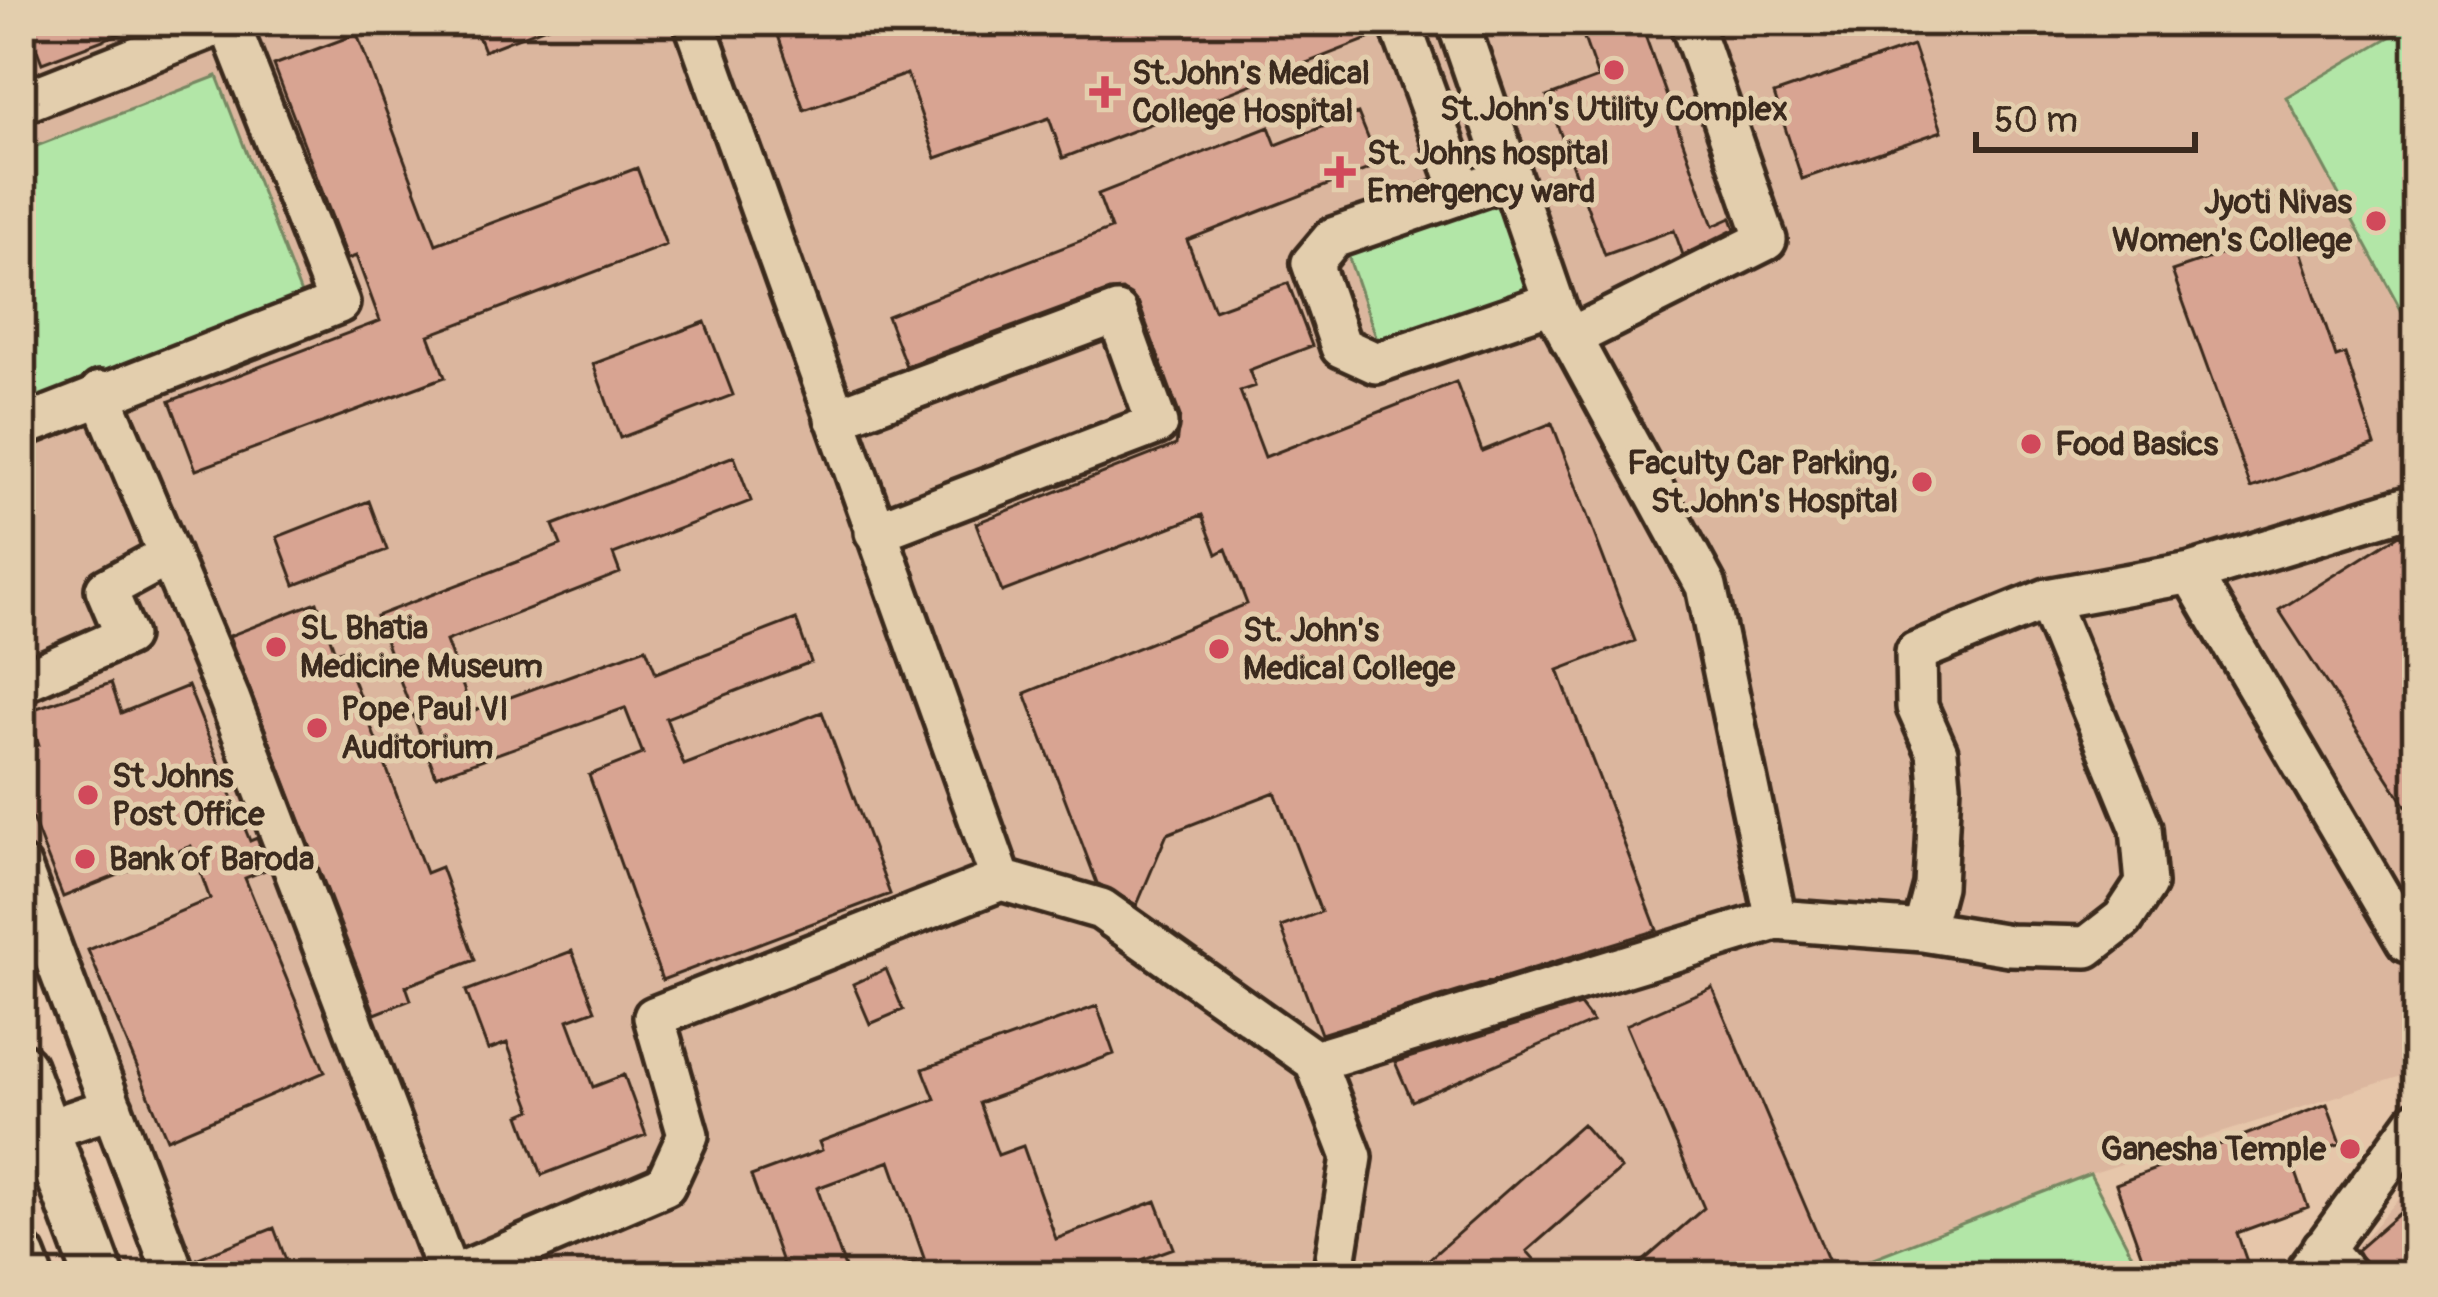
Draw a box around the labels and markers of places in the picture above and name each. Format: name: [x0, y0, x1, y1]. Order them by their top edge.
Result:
place label: St.John's Medical College Hospital: [1132, 53, 1370, 132]
marker: St.John's Utility Complex: [1601, 57, 1627, 83]
marker: St.John's Medical College Hospital: [1089, 76, 1121, 108]
place label: St.John's Utility Complex: [1440, 89, 1788, 130]
place label: St. Johns hospital Emergency ward: [1367, 133, 1609, 212]
marker: St. Johns hospital Emergency ward: [1324, 156, 1356, 188]
place label: Jyoti Nivas Women's College: [2112, 182, 2353, 261]
marker: Jyoti Nivas Women's College: [2363, 208, 2389, 234]
place label: Food Basics: [2055, 424, 2218, 465]
marker: Food Basics: [2018, 431, 2044, 457]
place label: Faculty Car Parking, St.John's Hospital: [1627, 443, 1898, 522]
marker: Faculty Car Parking, St.John's Hospital: [1909, 469, 1935, 495]
place label: SL Bhatia Medicine Museum: [300, 608, 543, 687]
place label: St. John's Medical College: [1243, 610, 1456, 689]
marker: SL Bhatia Medicine Museum: [263, 634, 289, 660]
marker: St. John's Medical College: [1206, 636, 1232, 662]
place label: Pope Paul VI Auditorium: [341, 689, 509, 768]
marker: Pope Paul VI Auditorium: [304, 715, 330, 741]
place label: St Johns Post Office: [112, 756, 265, 835]
marker: St Johns Post Office: [75, 782, 101, 808]
place label: Bank of Baroda: [109, 839, 314, 880]
marker: Bank of Baroda: [72, 846, 98, 872]
place label: Ganesha Temple: [2101, 1129, 2327, 1170]
marker: Ganesha Temple: [2337, 1136, 2363, 1162]

